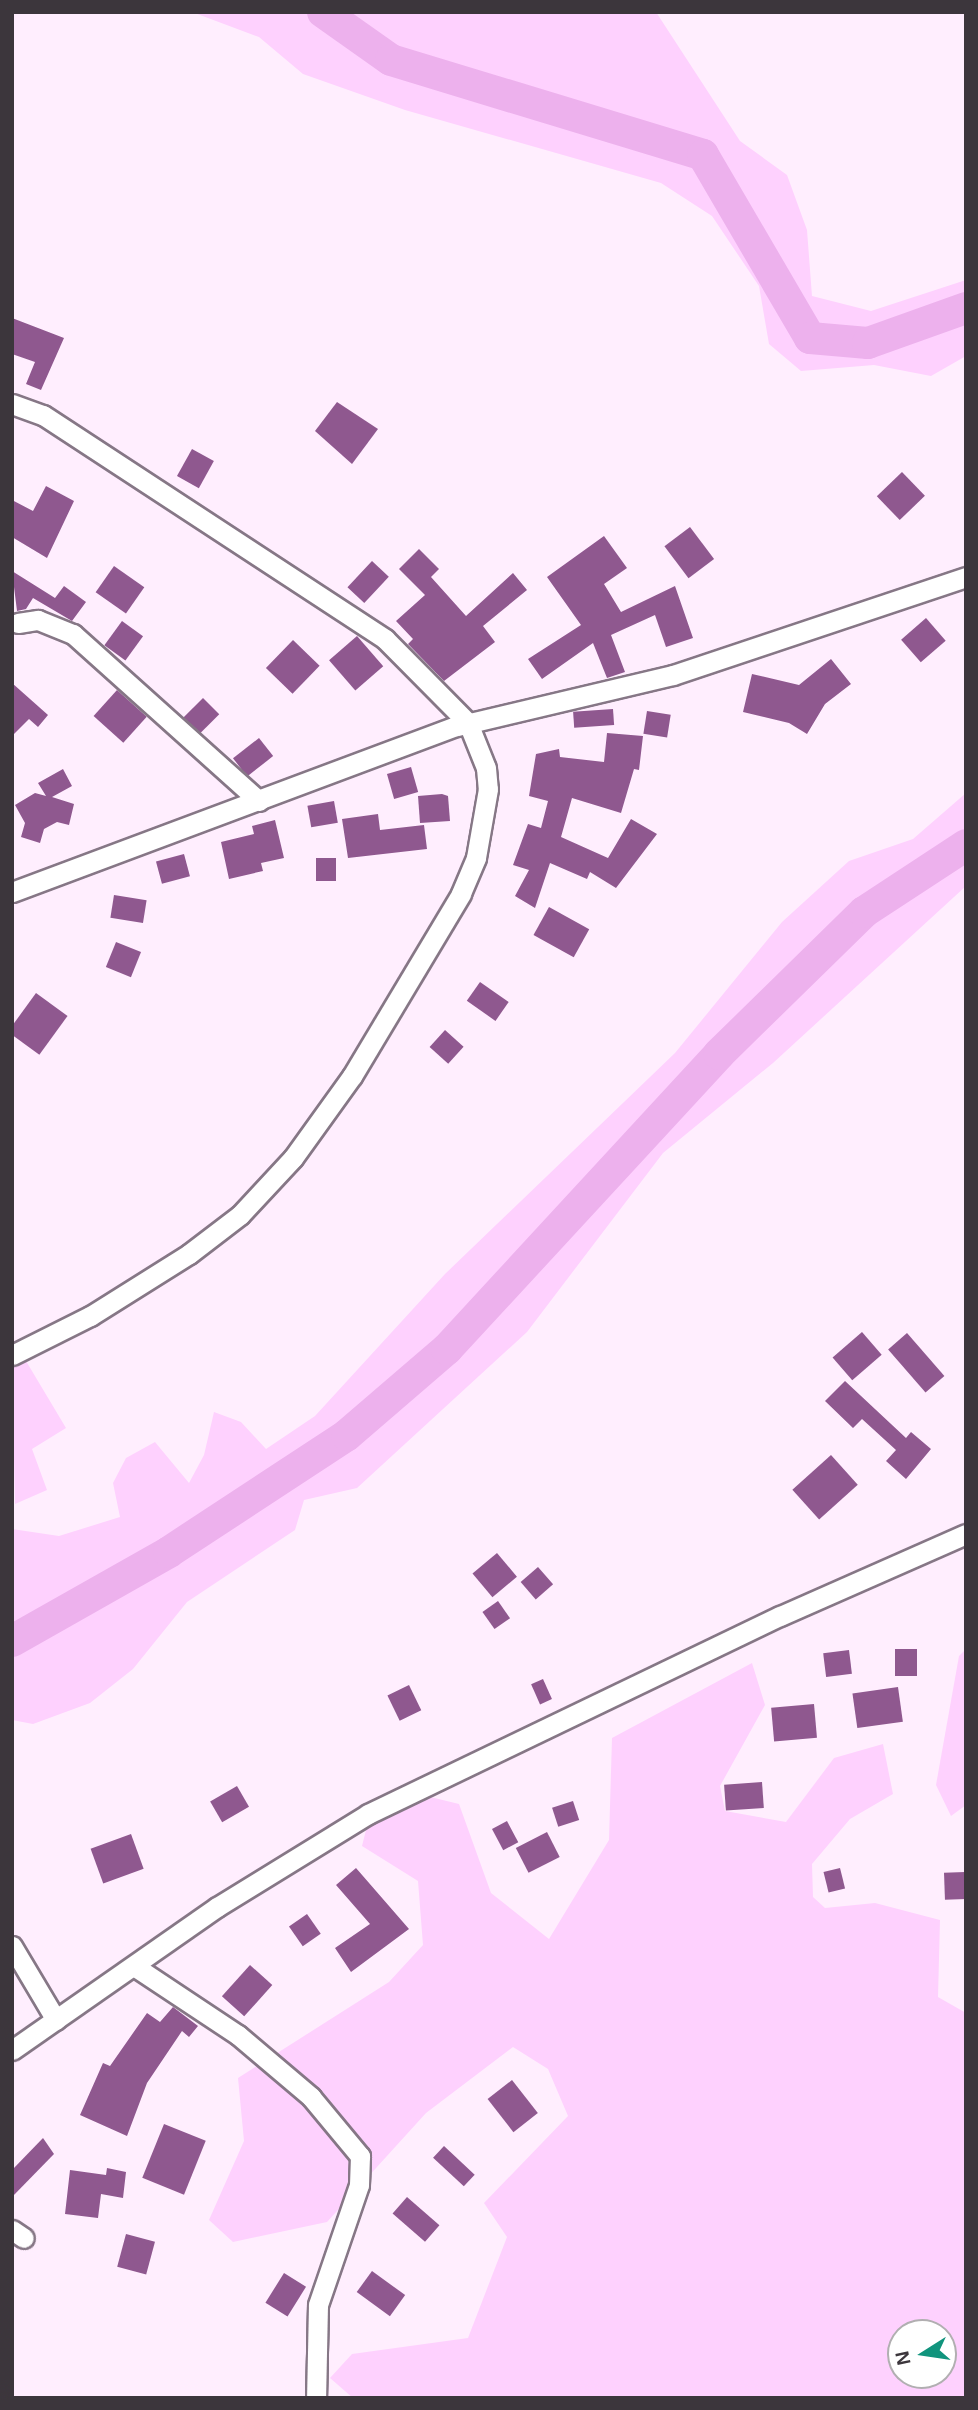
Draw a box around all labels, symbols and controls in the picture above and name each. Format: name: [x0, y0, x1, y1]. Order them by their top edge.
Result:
north arrow: [887, 2319, 957, 2389]
text: N: [891, 2349, 915, 2367]

